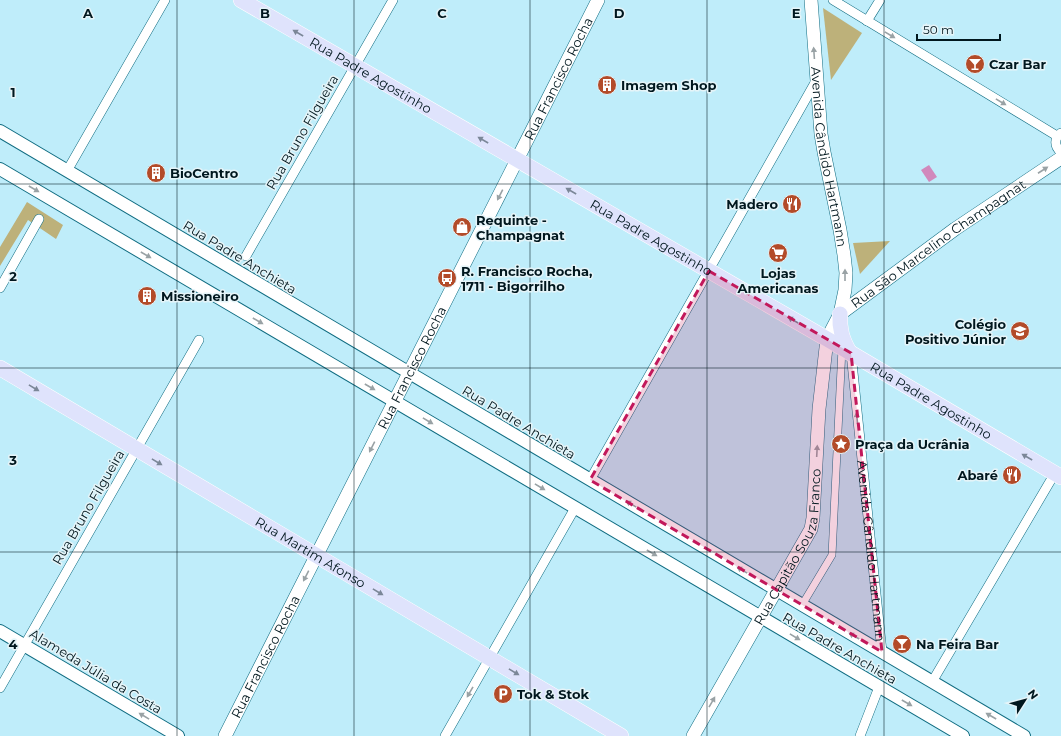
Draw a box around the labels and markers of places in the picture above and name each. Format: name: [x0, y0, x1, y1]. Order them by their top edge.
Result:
bar icon: Czar Bar: [964, 53, 986, 75]
place label: Czar Bar: [989, 56, 1047, 72]
building icon: Imagem Shop: [596, 74, 618, 96]
place label: Imagem Shop: [621, 77, 716, 93]
building icon: BioCentro: [145, 162, 167, 184]
place label: BioCentro: [170, 165, 239, 181]
restaurant icon: Madero: [781, 193, 803, 215]
place label: Madero: [726, 196, 778, 212]
place label: Requinte - Champagnat: [476, 212, 565, 243]
shop icon: Requinte - Champagnat: [451, 216, 473, 238]
supermarket icon: Lojas Americanas: [767, 242, 789, 264]
place label: R. Francisco Rocha, 1711 - Bigorrilho: [461, 263, 592, 294]
place label: Lojas Americanas: [737, 265, 819, 296]
bus stop icon: R. Francisco Rocha, 1711 - Bigorrilho: [436, 267, 458, 289]
building icon: Missioneiro: [136, 285, 158, 307]
place label: Missioneiro: [161, 288, 239, 304]
place label: Colégio Positivo Júnior: [905, 316, 1006, 347]
school or university icon: Colégio Positivo Júnior: [1009, 320, 1031, 342]
place icon: Praça da Ucrânia: [830, 433, 852, 455]
place label: Praça da Ucrânia: [855, 436, 970, 452]
restaurant icon: Abaré: [1001, 464, 1023, 486]
place label: Abaré: [956, 467, 998, 483]
bar icon: Na Feira Bar: [891, 633, 913, 655]
place label: Na Feira Bar: [916, 636, 999, 652]
parking icon: Tok & Stok: [492, 683, 514, 705]
place label: Tok & Stok: [517, 686, 589, 702]

